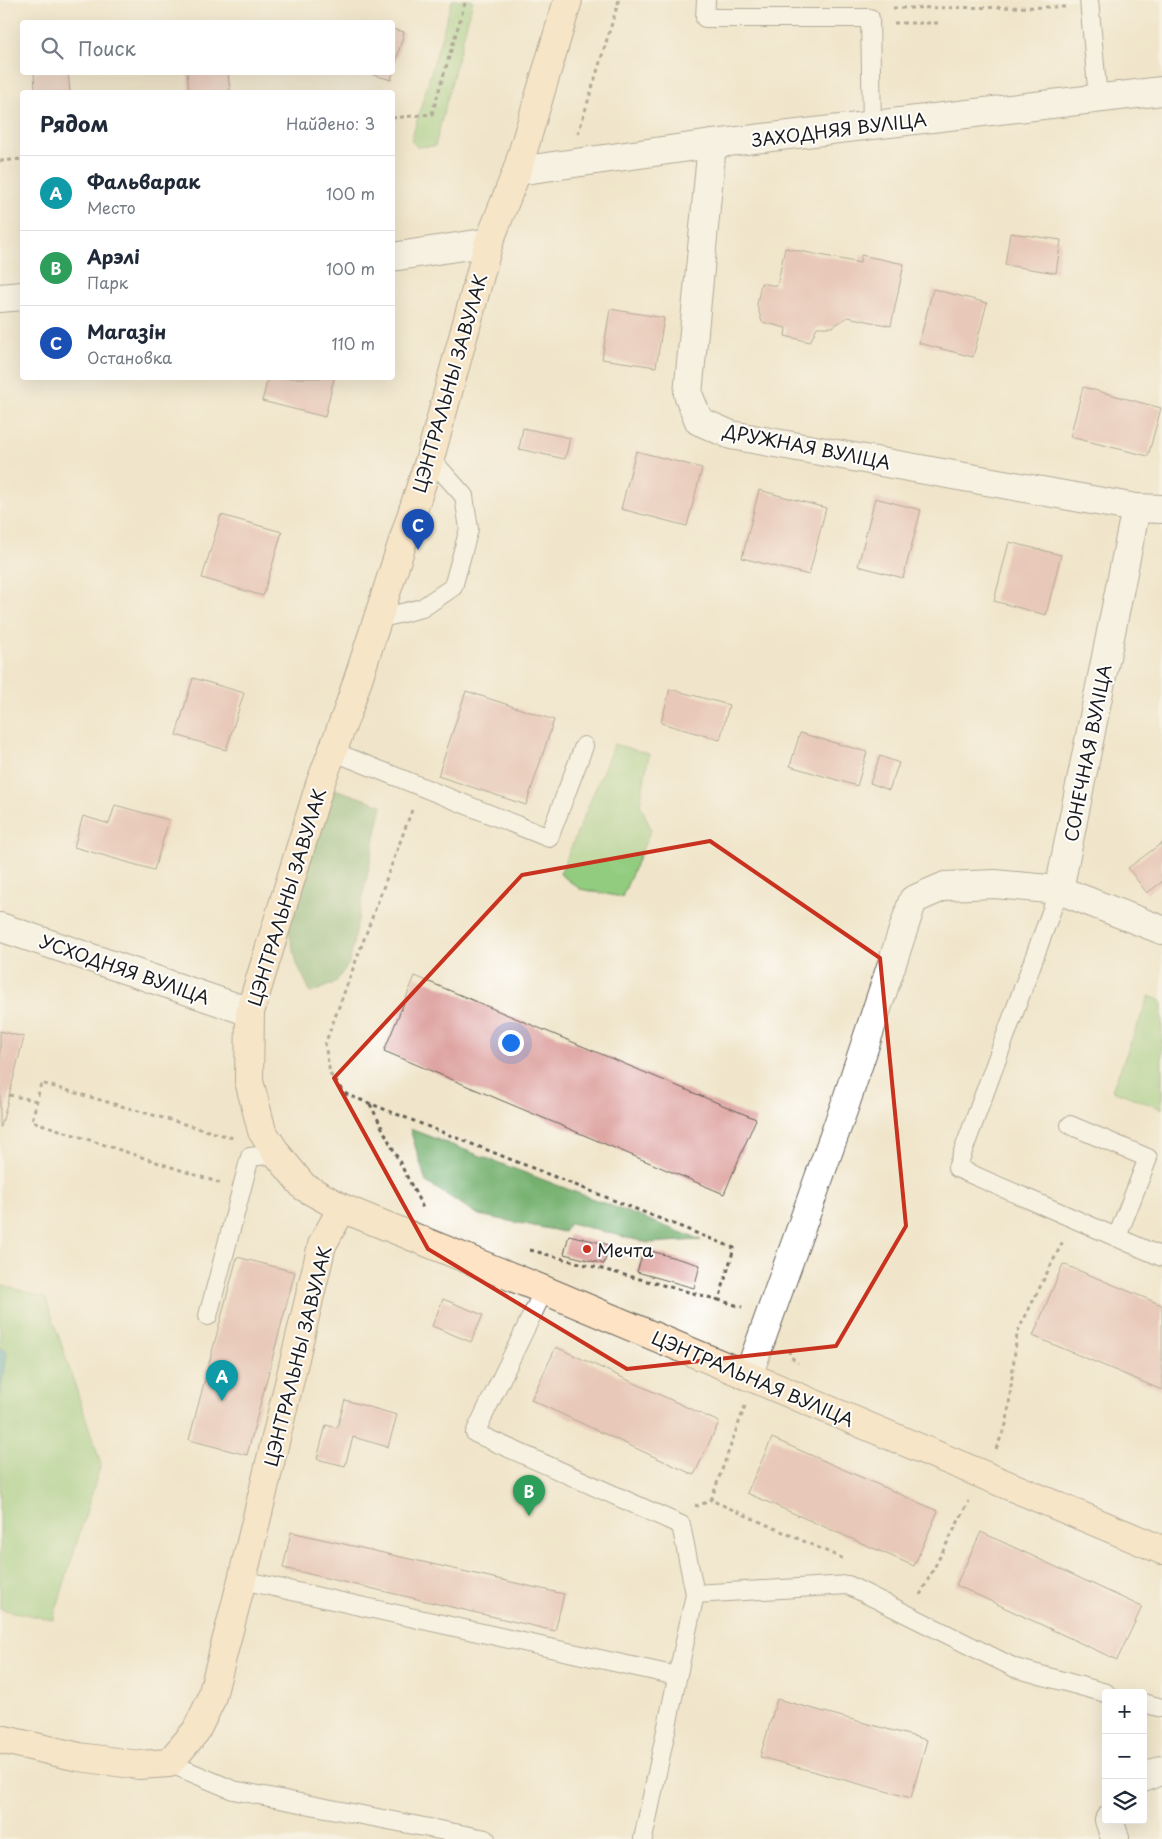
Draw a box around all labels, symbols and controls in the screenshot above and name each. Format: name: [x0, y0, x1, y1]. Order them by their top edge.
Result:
search box: [20, 20, 395, 75]
icon: search: [38, 34, 66, 62]
text: Поиск: [78, 34, 136, 62]
street label: ЗАХОДНЯЯ ВУЛІЦА: [750, 105, 928, 153]
text: Рядом: [40, 107, 108, 139]
text: Найдено: 3: [286, 111, 375, 135]
text: Фальварак: [87, 167, 200, 195]
text: A: [50, 181, 62, 205]
text: 100 m: [326, 181, 375, 205]
text: Место: [87, 195, 136, 219]
text: Арэлі: [87, 242, 140, 270]
text: B: [51, 256, 61, 280]
text: 100 m: [326, 256, 375, 280]
text: Парк: [87, 270, 128, 294]
street label: ЦЭНТРАЛЬНЫ ЗАВУЛАК: [405, 270, 493, 496]
text: Магазін: [87, 317, 166, 345]
text: C: [50, 331, 62, 355]
text: 110 m: [332, 331, 375, 355]
text: Остановка: [87, 345, 172, 369]
street label: ДРУЖНАЯ ВУЛІЦА: [720, 416, 893, 475]
pin: C: [402, 509, 434, 550]
street label: СОНЕЧНАЯ ВУЛІЦА: [1057, 662, 1117, 844]
street label: ЦЭНТРАЛЬНЫ ЗАВУЛАК: [240, 785, 332, 1009]
street label: УСХОДНЯЯ ВУЛІЦА: [36, 927, 214, 1011]
your location: [498, 1030, 524, 1056]
place label: Мечта: [597, 1236, 654, 1263]
street label: ЦЭНТРАЛЬНЫ ЗАВУЛАК: [256, 1243, 338, 1469]
marker: Мечта: [581, 1243, 593, 1255]
street label: ЦЭНТРАЛЬНАЯ ВУЛІЦА: [648, 1323, 859, 1433]
pin: A: [206, 1360, 238, 1401]
pin: B: [513, 1475, 545, 1516]
map controls: [1102, 1689, 1147, 1824]
button: +: [1102, 1689, 1147, 1734]
button: −: [1102, 1734, 1147, 1779]
button: layers: [1102, 1779, 1147, 1824]

